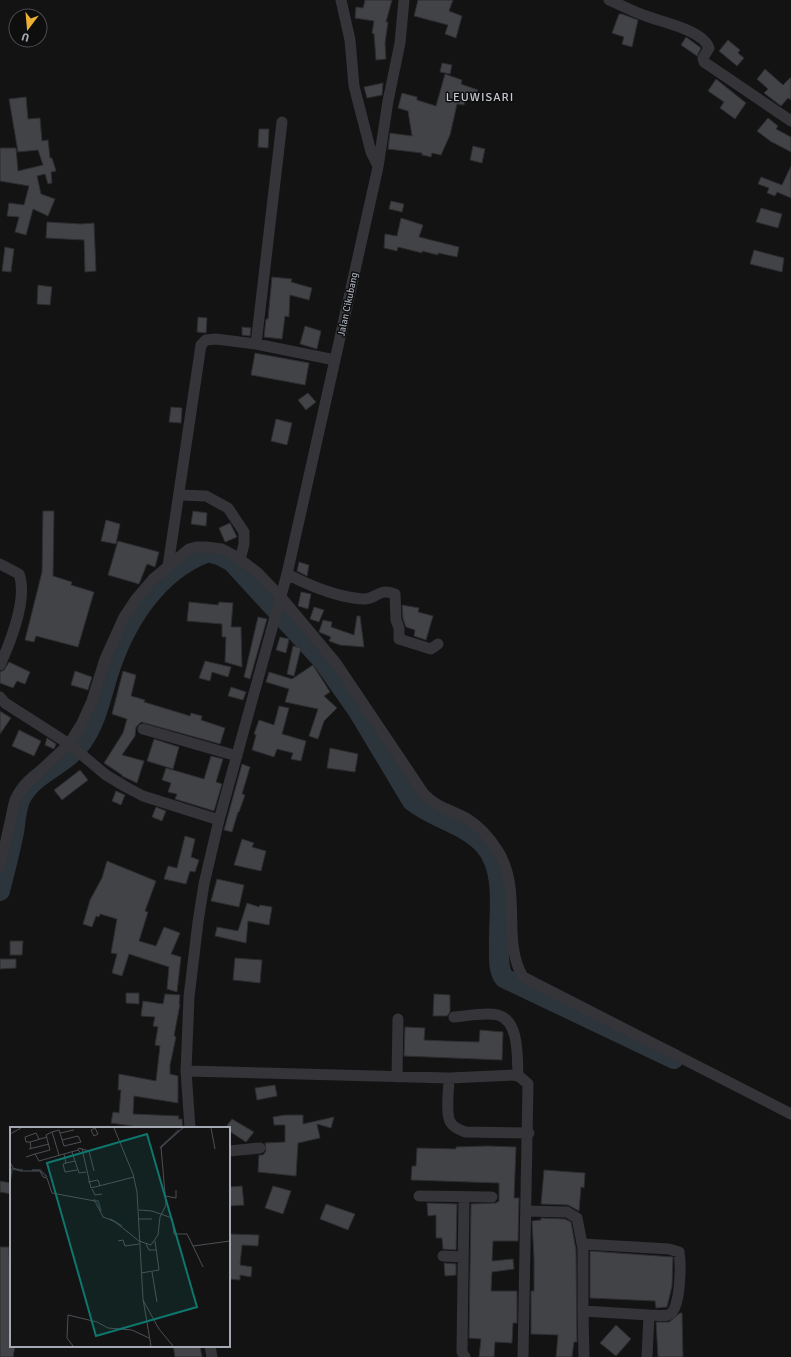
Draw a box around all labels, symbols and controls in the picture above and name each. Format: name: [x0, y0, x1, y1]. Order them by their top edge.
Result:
north arrow: [8, 8, 48, 48]
text: U: [20, 30, 31, 44]
district label: LEUWISARI: [446, 90, 514, 105]
street label: Jalan Cikubang: [335, 271, 361, 337]
inset map: [10, 1127, 230, 1347]

